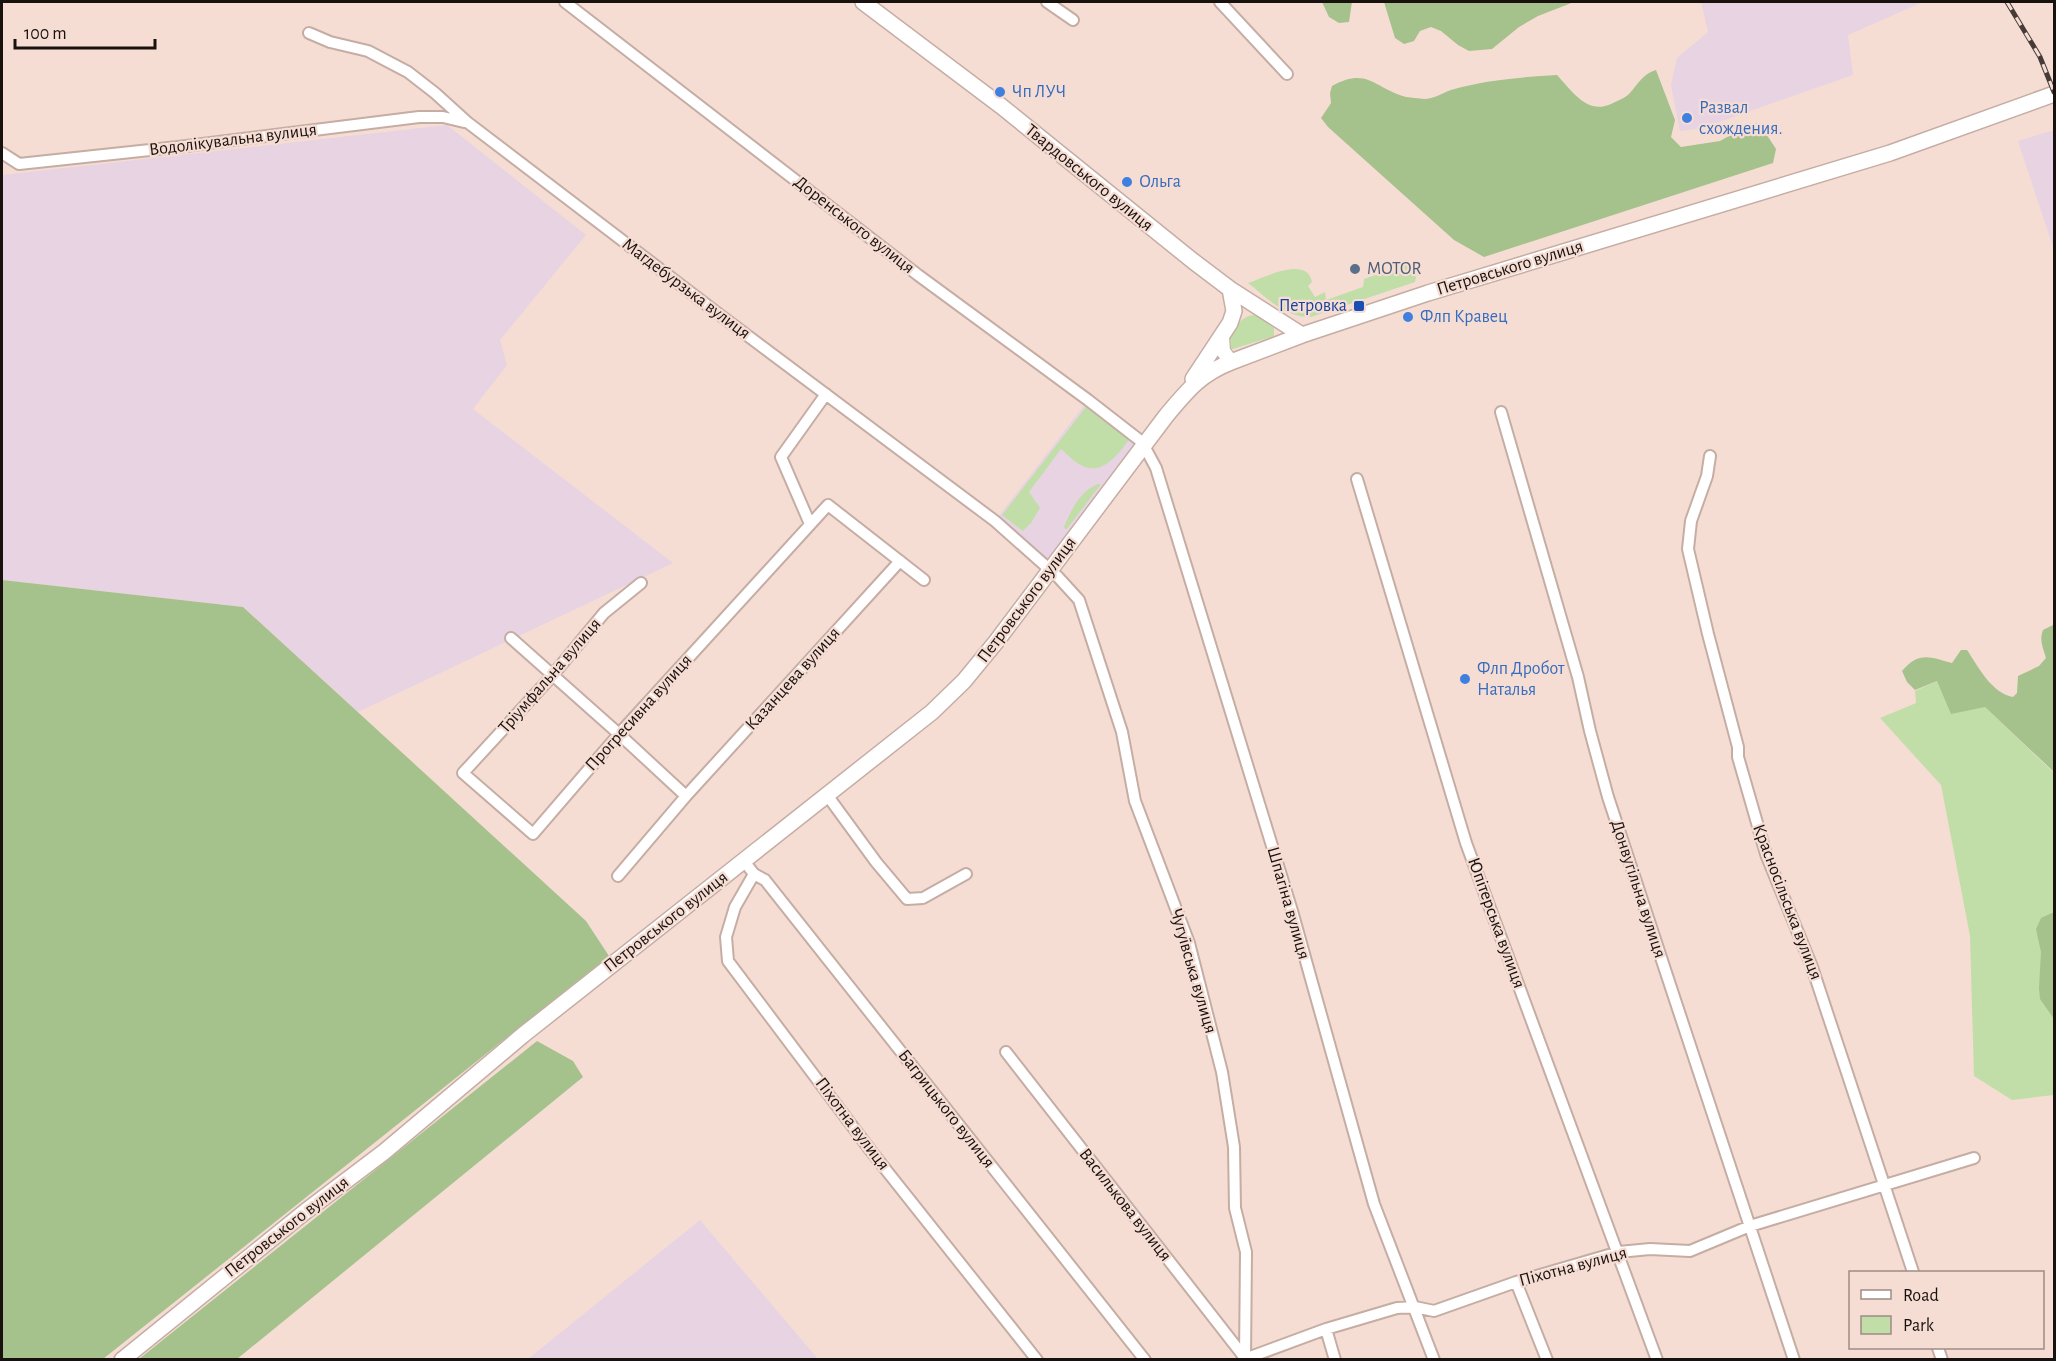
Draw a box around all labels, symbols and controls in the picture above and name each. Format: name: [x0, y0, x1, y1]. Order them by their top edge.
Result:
scale bar: [15, 12, 154, 50]
text: 100 m: [24, 25, 67, 43]
place label: Чп ЛУЧ: [1012, 83, 1066, 101]
marker: Чп ЛУЧ: [993, 85, 1007, 99]
place label: Развал схождения.: [1699, 99, 1783, 138]
marker: Развал схождения.: [1680, 111, 1694, 125]
street label: Водолікувальна вулиця: [148, 121, 318, 159]
street label: Твардовського вулиця: [1022, 121, 1156, 235]
street label: Доренського вулиця: [790, 173, 918, 277]
place label: Ольга: [1139, 173, 1181, 191]
marker: Ольга: [1120, 175, 1134, 189]
street label: Магдебурзька вулиця: [618, 234, 754, 343]
street label: Петровського вулиця: [1435, 237, 1585, 299]
place label: MOTOR: [1367, 260, 1421, 278]
marker: MOTOR: [1348, 262, 1362, 276]
place label: Петровка: [1279, 297, 1347, 315]
marker: Петровка: [1352, 299, 1366, 313]
place label: Флп Кравец: [1420, 308, 1508, 326]
marker: Флп Кравец: [1401, 310, 1415, 324]
street label: Петровського вулиця: [974, 534, 1080, 666]
street label: Тріумфальна вулиця: [495, 615, 605, 737]
street label: Казанцева вулиця: [742, 624, 844, 734]
street label: Прогресивна вулиця: [582, 651, 696, 775]
place label: Флп Дробот Наталья: [1477, 659, 1565, 699]
marker: Флп Дробот Наталья: [1458, 672, 1472, 686]
street label: Донвугільна вулиця: [1607, 818, 1669, 960]
street label: Красносільська вулиця: [1749, 822, 1825, 982]
street label: Шпагіна вулиця: [1263, 845, 1313, 961]
street label: Юпітерська вулиця: [1464, 855, 1528, 991]
street label: Петровського вулиця: [601, 868, 731, 976]
street label: Чугуївська вулиця: [1167, 907, 1219, 1035]
street label: Багрицького вулиця: [894, 1046, 998, 1172]
street label: Піхотна вулиця: [811, 1074, 893, 1174]
street label: Василькова вулиця: [1075, 1145, 1175, 1265]
street label: Петровського вулиця: [222, 1173, 352, 1281]
street label: Піхотна вулиця: [1517, 1244, 1629, 1290]
legend: [1849, 1271, 2044, 1349]
text: Road: [1903, 1287, 1939, 1305]
text: Park: [1903, 1317, 1935, 1335]

